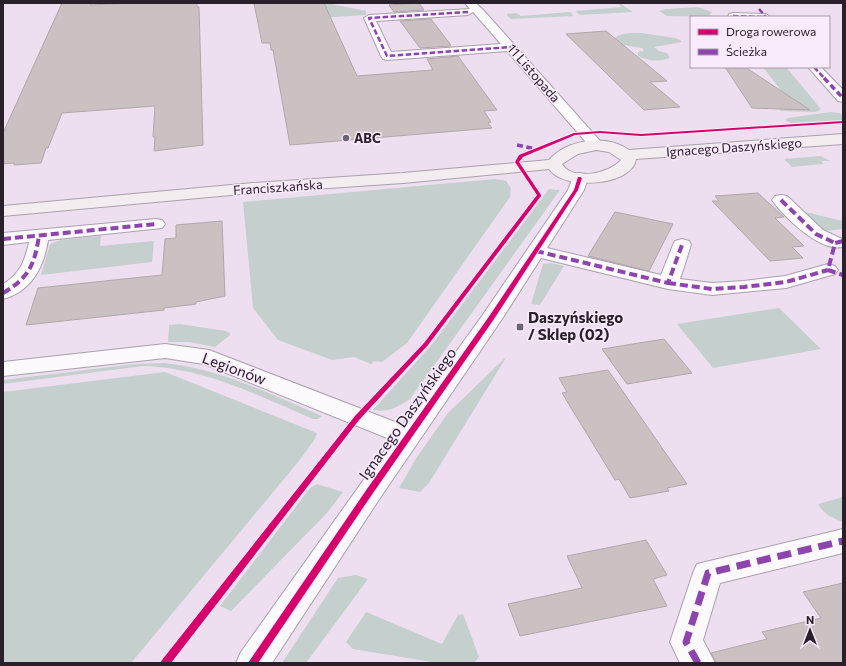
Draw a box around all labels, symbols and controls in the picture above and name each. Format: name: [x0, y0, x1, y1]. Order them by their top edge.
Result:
legend: [690, 16, 830, 68]
text: Droga rowerowa: [726, 24, 816, 38]
street label: 11 Listopada: [504, 41, 564, 105]
text: Ścieżka: [726, 44, 767, 58]
place label: ABC: [354, 130, 381, 146]
marker: ABC: [341, 133, 351, 143]
street label: Ignacego Daszyńskiego: [666, 134, 803, 160]
street label: Franciszkańska: [233, 176, 323, 198]
place label: Daszyńskiego / Sklep (02): [528, 308, 623, 343]
marker: Daszyńskiego / Sklep (02): [515, 322, 525, 332]
street label: Ignacego Daszyńskiego: [355, 344, 460, 483]
street label: Legionów: [200, 348, 269, 388]
north arrow: [790, 610, 830, 650]
text: N: [806, 613, 814, 626]

